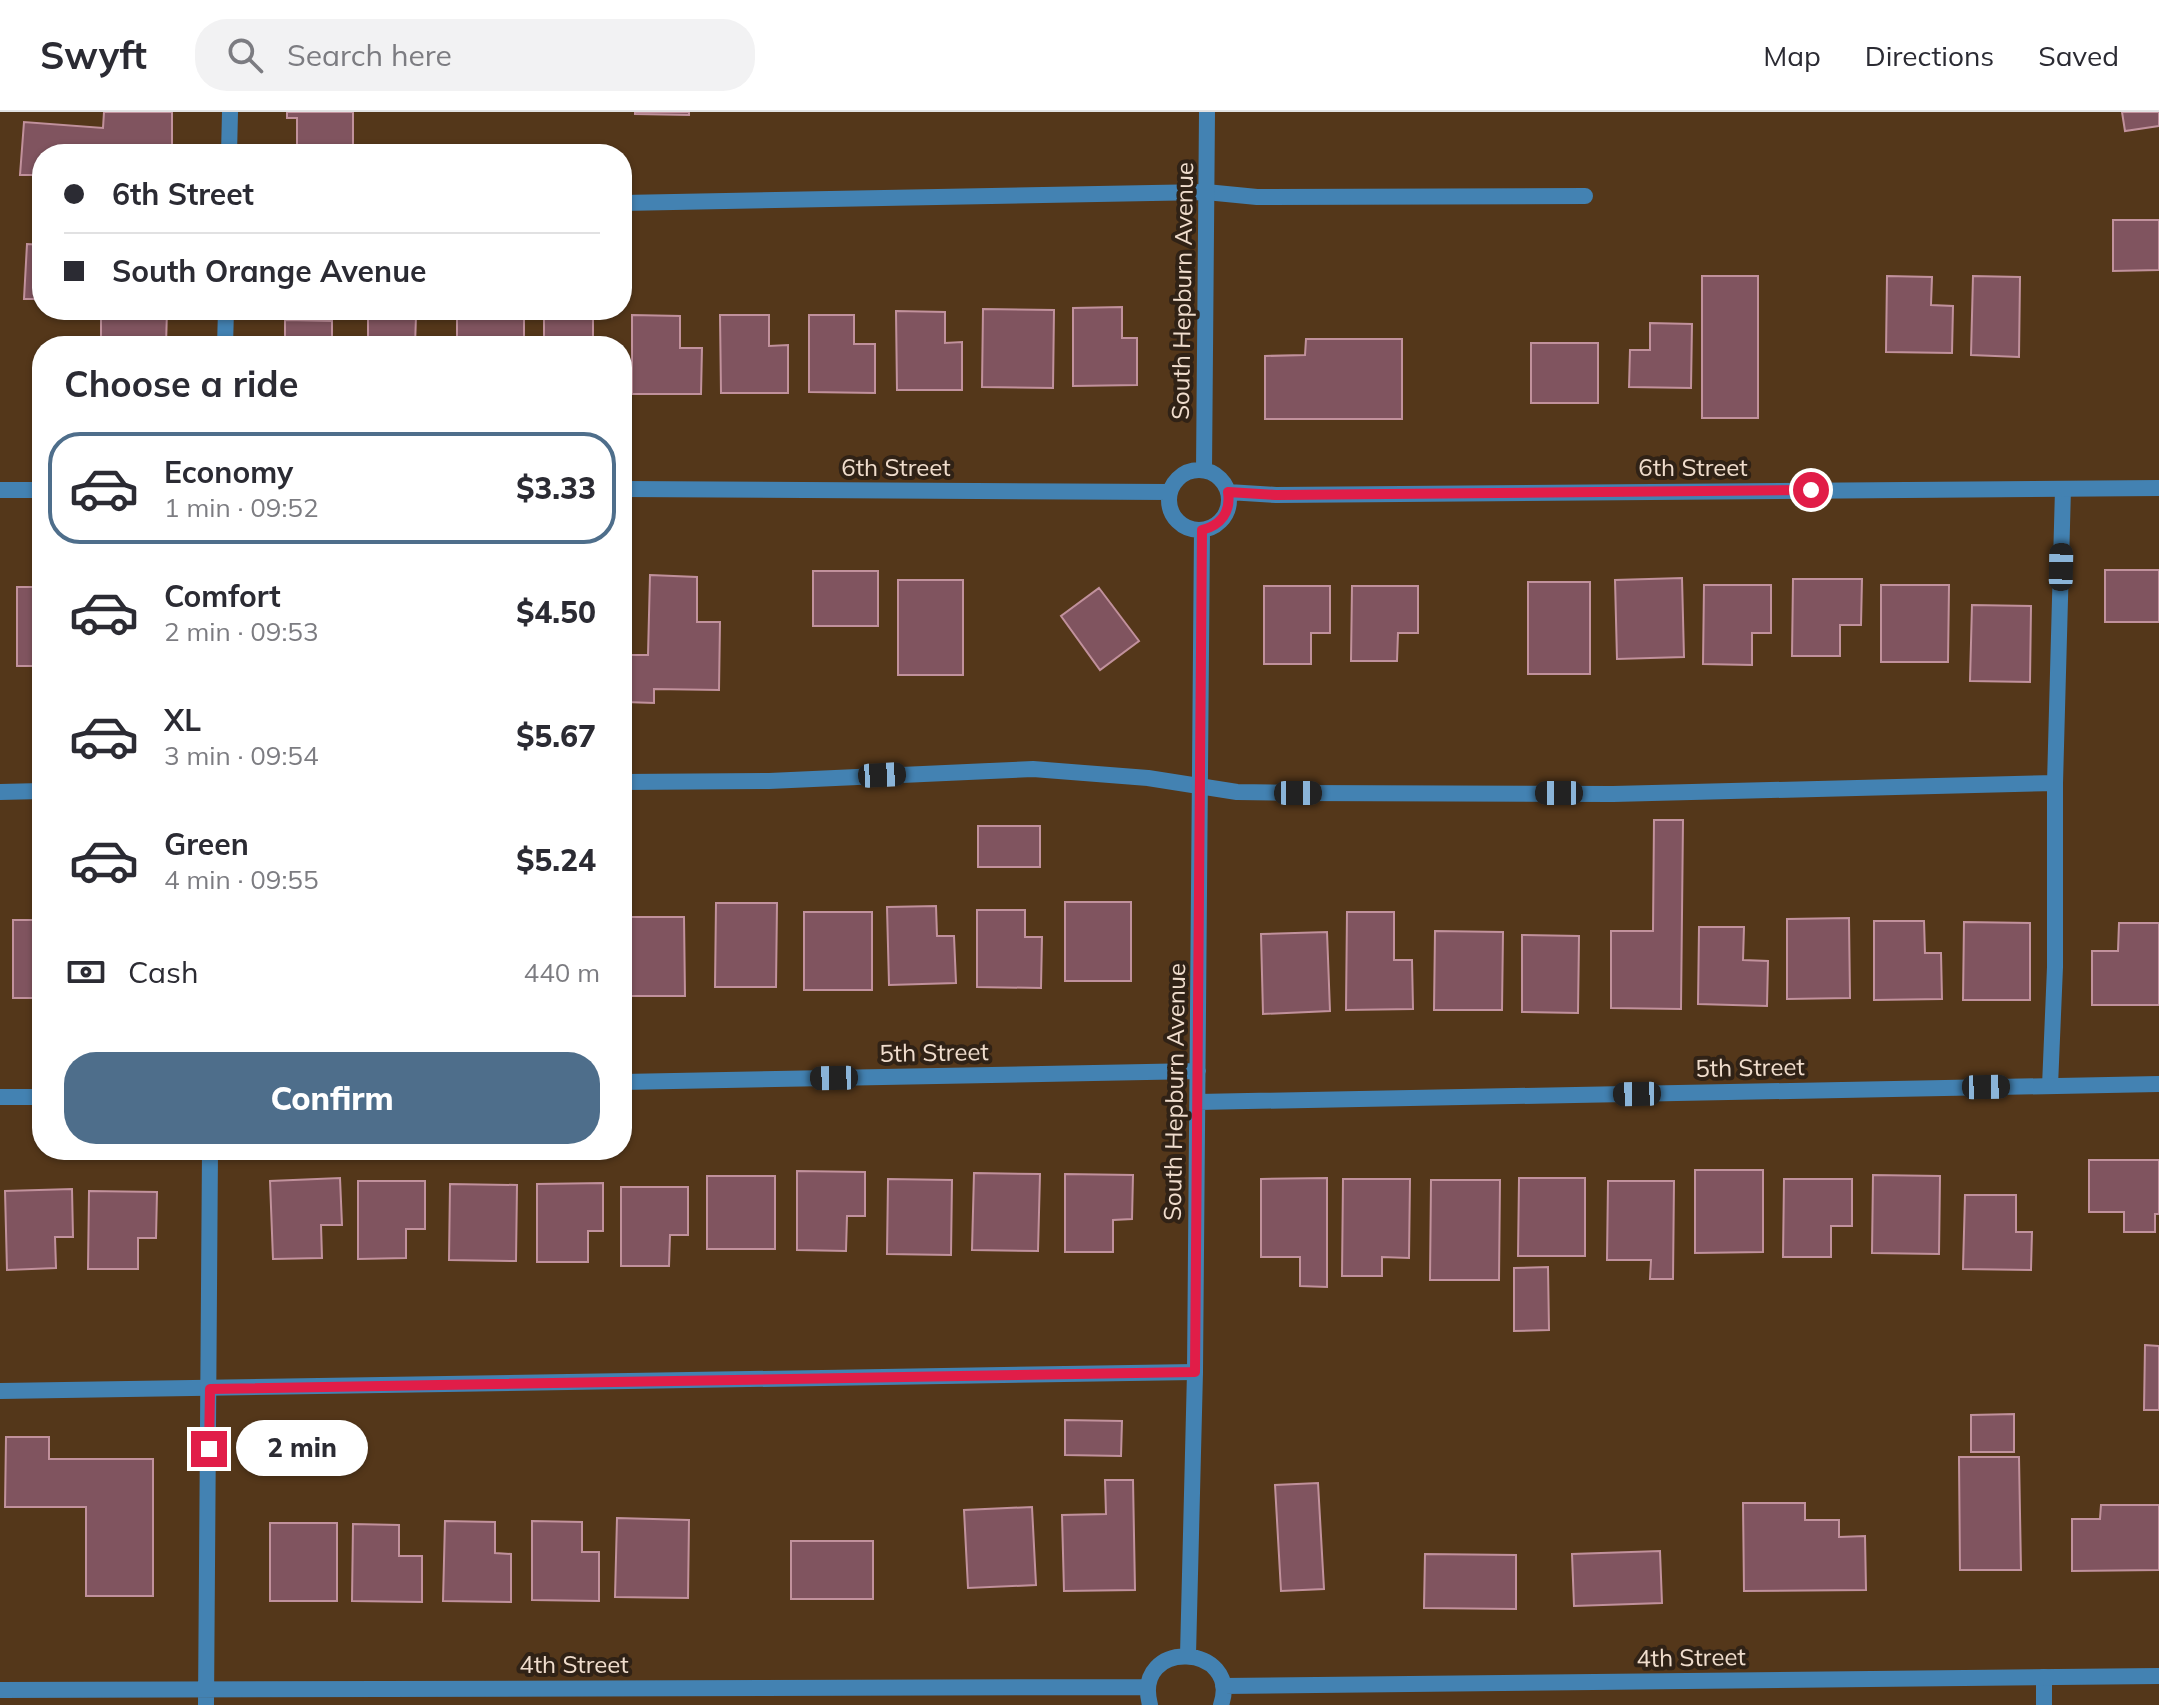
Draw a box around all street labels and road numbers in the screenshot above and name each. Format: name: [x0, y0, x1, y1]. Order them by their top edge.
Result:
street label: South Hepburn Avenue: [1165, 162, 1199, 420]
street label: 6th Street: [841, 452, 951, 482]
street label: 6th Street: [1638, 452, 1748, 482]
street label: South Hepburn Avenue: [1157, 963, 1191, 1221]
street label: 5th Street: [879, 1036, 989, 1068]
street label: 5th Street: [1695, 1051, 1805, 1083]
street label: 4th Street: [1636, 1641, 1746, 1673]
street label: 4th Street: [519, 1649, 629, 1679]

